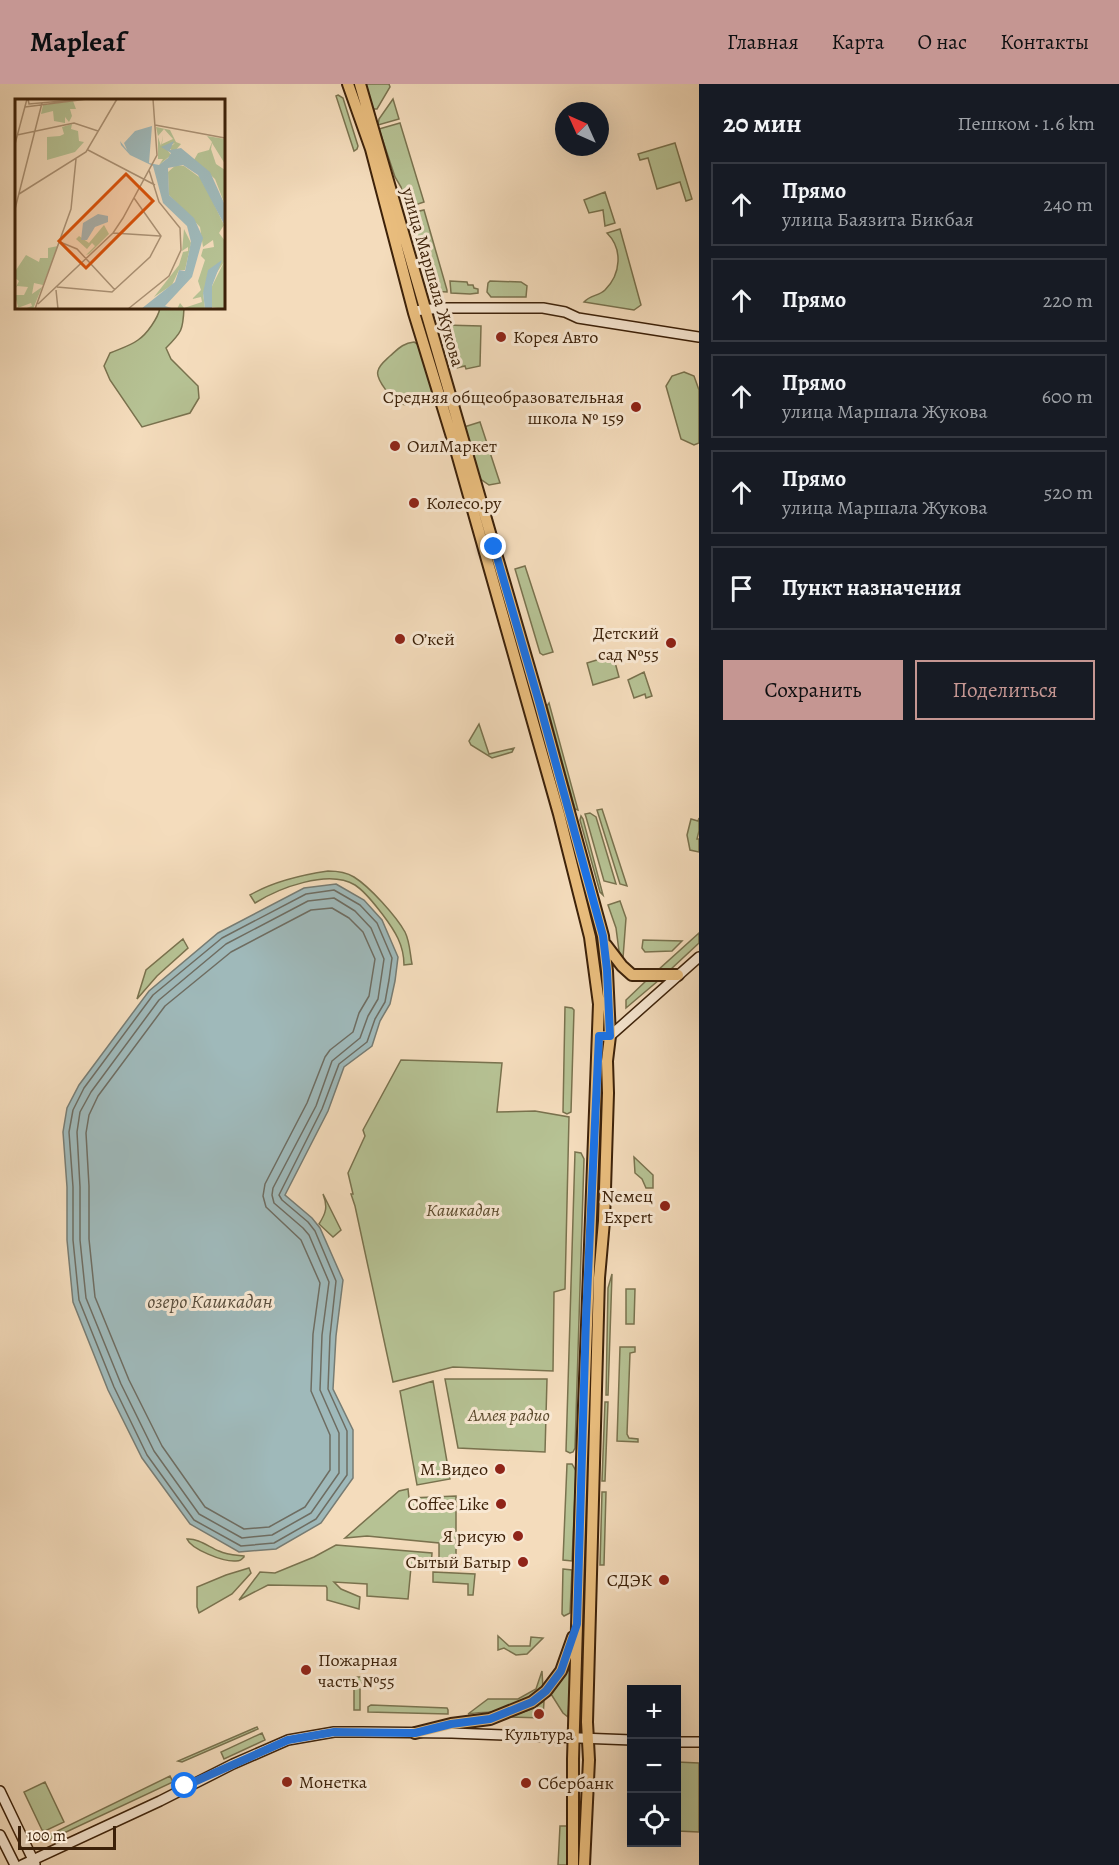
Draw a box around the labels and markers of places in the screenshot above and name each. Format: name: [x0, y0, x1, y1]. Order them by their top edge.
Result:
place label: Корея Авто: [513, 325, 598, 349]
marker: Корея Авто: [494, 330, 508, 344]
place label: Средняя общеобразовательная школа № 159: [383, 385, 624, 430]
marker: Средняя общеобразовательная школа № 159: [629, 400, 643, 414]
place label: ОилМаркет: [407, 434, 497, 458]
marker: ОилМаркет: [388, 439, 402, 453]
place label: Колесо.ру: [426, 491, 502, 515]
marker: Колесо.ру: [407, 496, 421, 510]
place label: Детский сад №55: [593, 621, 659, 666]
place label: О’кей: [412, 627, 455, 651]
marker: О’кей: [393, 632, 407, 646]
marker: Детский сад №55: [664, 636, 678, 650]
place label: Nемец Expert: [602, 1184, 653, 1229]
marker: Nемец Expert: [658, 1199, 672, 1213]
place label: М.Видео: [420, 1457, 488, 1481]
marker: М.Видео: [493, 1462, 507, 1476]
place label: Coffee Like: [408, 1492, 489, 1516]
marker: Coffee Like: [494, 1497, 508, 1511]
place label: Я рисую: [442, 1524, 506, 1548]
marker: Я рисую: [511, 1529, 525, 1543]
place label: Сытый Батыр: [405, 1550, 511, 1574]
marker: Сытый Батыр: [516, 1555, 530, 1569]
place label: СДЭК: [607, 1568, 653, 1592]
marker: СДЭК: [657, 1573, 671, 1587]
place label: Пожарная часть №55: [318, 1648, 398, 1693]
marker: Пожарная часть №55: [299, 1663, 313, 1677]
marker: Культура: [532, 1707, 546, 1721]
place label: Культура: [504, 1722, 575, 1746]
place label: Монетка: [299, 1770, 368, 1794]
place label: Сбербанк: [538, 1771, 614, 1795]
marker: Монетка: [280, 1775, 294, 1789]
marker: Сбербанк: [519, 1776, 533, 1790]

